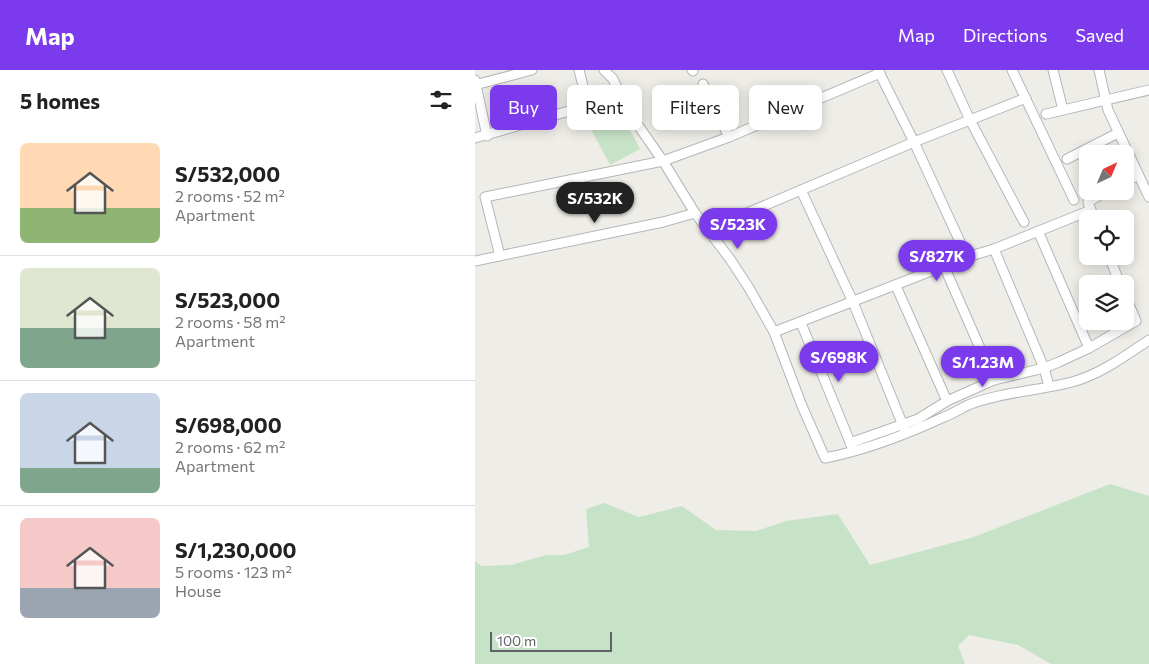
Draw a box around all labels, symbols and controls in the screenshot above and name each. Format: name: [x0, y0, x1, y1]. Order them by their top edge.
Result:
text: Map: [25, 21, 75, 50]
text: Map: [898, 24, 935, 46]
text: Directions: [963, 24, 1047, 46]
text: Saved: [1075, 24, 1124, 46]
chip: Buy: [490, 85, 557, 130]
chip: Rent: [567, 85, 642, 130]
chip: Filters: [652, 85, 739, 130]
chip: New: [749, 85, 822, 130]
icon: filters: [427, 86, 455, 114]
text: 5 homes: [20, 88, 100, 113]
north arrow: [1079, 145, 1134, 200]
map controls: [1079, 145, 1134, 330]
text: S/532,000: [175, 161, 280, 186]
icon: home: [60, 163, 120, 223]
pin: S/532K: [554, 182, 636, 224]
text: 2 rooms · 52 m²: [175, 186, 285, 205]
text: S/532K: [567, 188, 623, 207]
text: Apartment: [175, 205, 255, 224]
pin: S/523K: [697, 208, 779, 250]
button: locate: [1079, 210, 1134, 265]
text: S/523K: [710, 214, 766, 233]
pin: S/827K: [896, 240, 978, 282]
text: S/827K: [909, 246, 965, 265]
button: layers: [1079, 275, 1134, 330]
text: S/523,000: [175, 287, 280, 312]
icon: home: [60, 288, 120, 348]
text: 2 rooms · 58 m²: [175, 312, 286, 331]
text: Apartment: [175, 331, 255, 350]
pin: S/698K: [798, 340, 880, 383]
pin: S/1.23M: [937, 346, 1029, 388]
text: S/698K: [810, 347, 868, 366]
text: S/1.23M: [952, 352, 1014, 371]
text: S/698,000: [175, 412, 282, 437]
icon: home: [60, 413, 120, 473]
text: 2 rooms · 62 m²: [175, 437, 285, 456]
text: Apartment: [175, 456, 255, 475]
text: S/1,230,000: [175, 537, 297, 562]
icon: home: [60, 538, 120, 598]
text: 5 rooms · 123 m²: [175, 562, 292, 581]
text: House: [175, 581, 221, 600]
scale bar: [490, 629, 613, 652]
text: 100 m: [497, 632, 536, 649]

